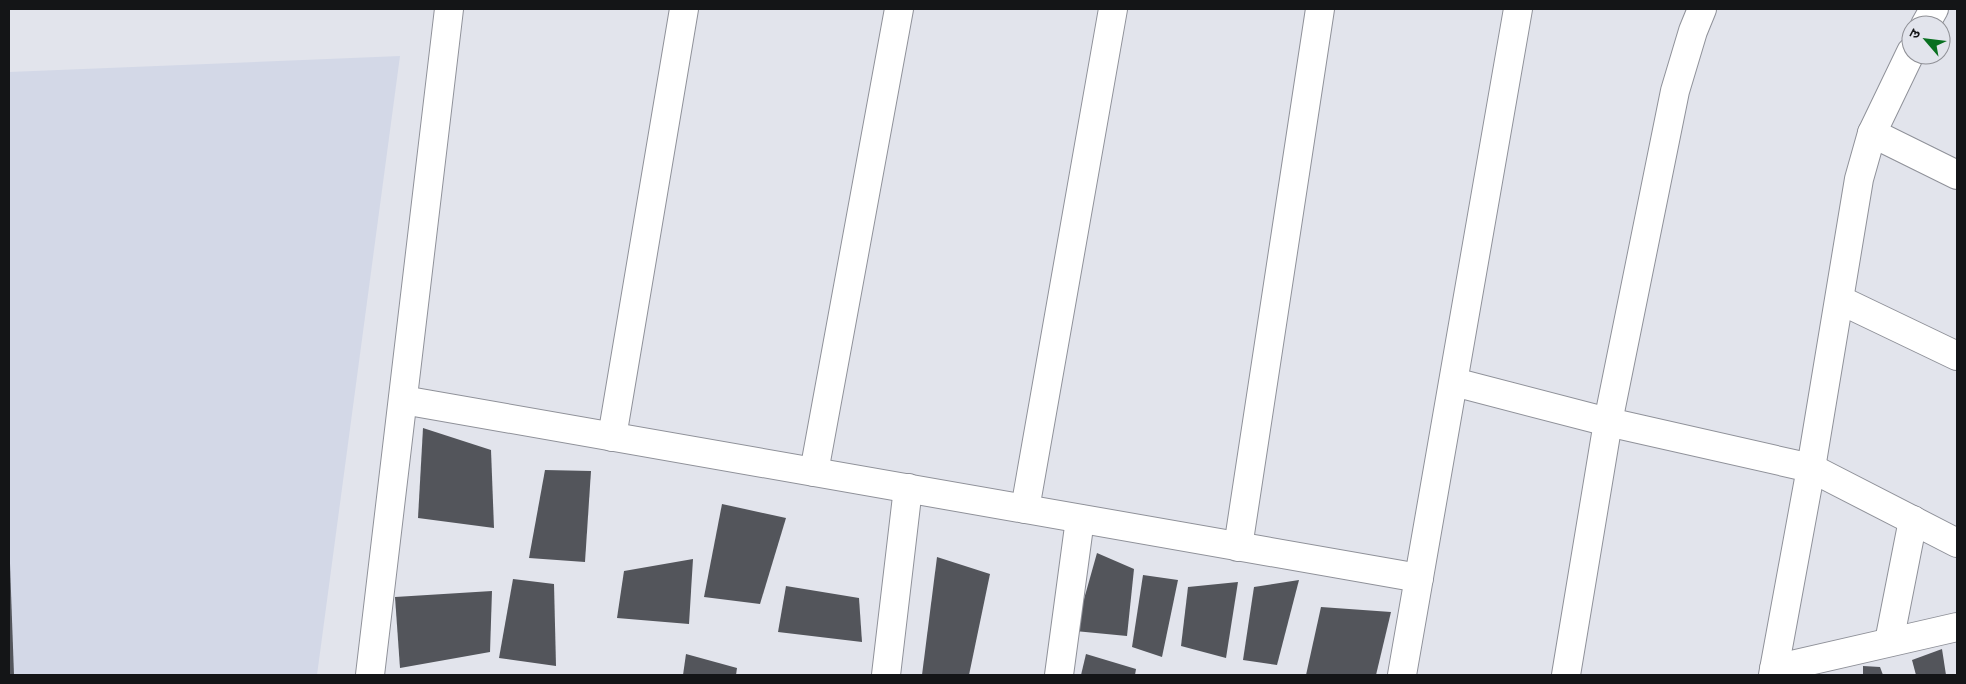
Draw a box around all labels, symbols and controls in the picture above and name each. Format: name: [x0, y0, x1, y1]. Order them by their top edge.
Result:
north arrow: [1901, 15, 1951, 65]
text: उ: [1906, 26, 1926, 42]

